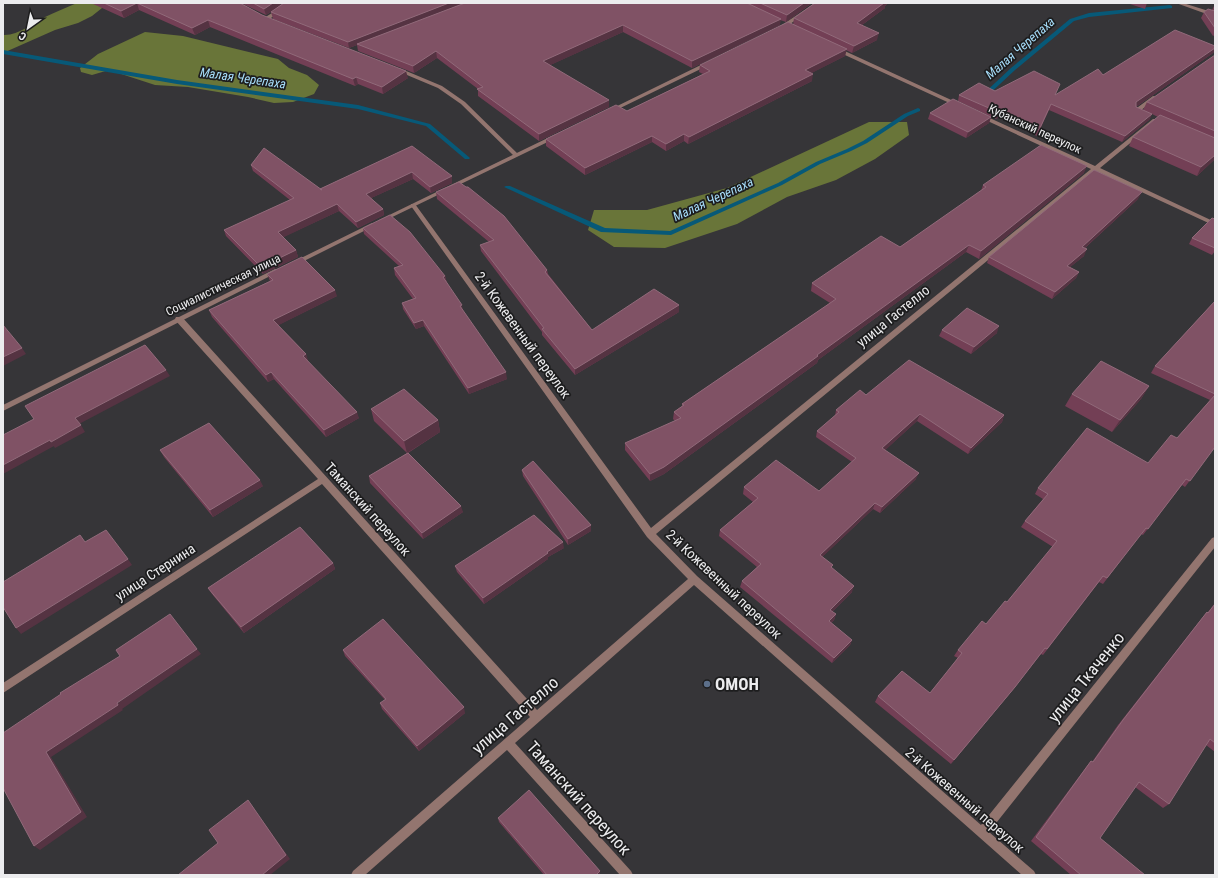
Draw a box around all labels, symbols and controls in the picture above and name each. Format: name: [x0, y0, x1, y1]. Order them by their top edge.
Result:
north arrow: [8, 8, 48, 48]
water label: Малая Черепаха: [982, 14, 1058, 82]
text: С: [17, 29, 29, 43]
water label: Малая Черепаха: [199, 65, 287, 91]
street label: Кубанский переулок: [986, 101, 1084, 157]
water label: Малая Черепаха: [671, 174, 755, 224]
street label: Социалистическая улица: [163, 251, 283, 319]
street label: 2-й Кожевенный переулок: [472, 269, 574, 401]
street label: улица Гастелло: [853, 282, 933, 350]
street label: Таманский переулок: [322, 459, 414, 559]
street label: 2-й Кожевенный переулок: [663, 526, 785, 642]
street label: улица Стернина: [112, 540, 198, 604]
street label: улица Ткаченко: [1044, 628, 1128, 726]
street label: улица Гастелло: [468, 672, 562, 758]
place label: ОМОН: [715, 674, 759, 694]
marker: ОМОН: [702, 679, 712, 689]
street label: Таманский переулок: [523, 737, 635, 859]
street label: 2-й Кожевенный переулок: [902, 744, 1028, 856]

